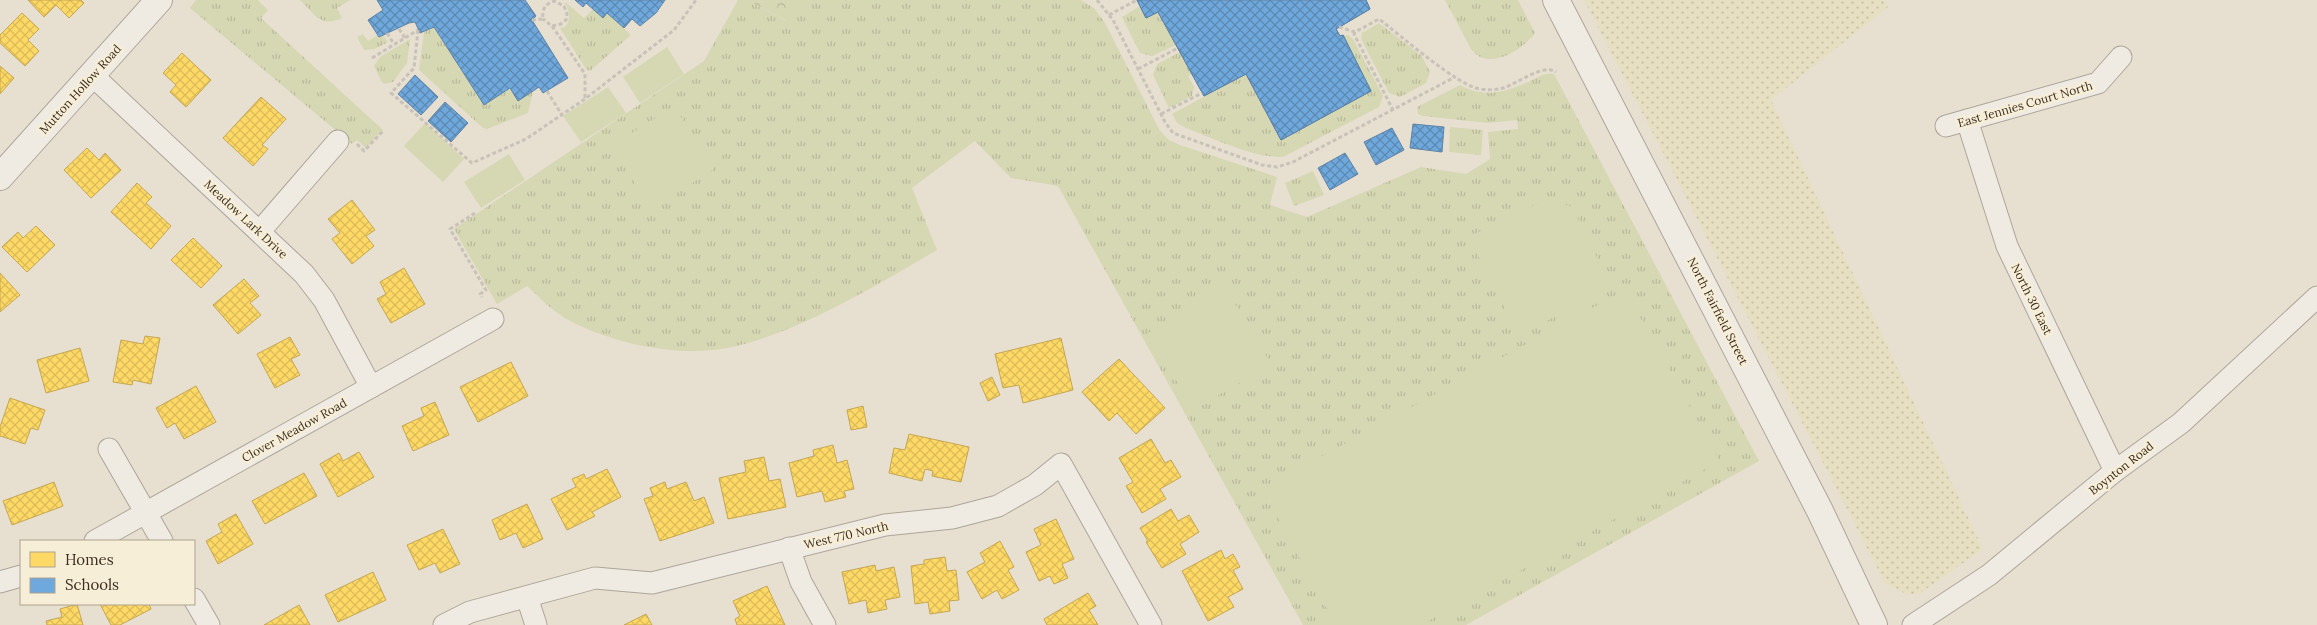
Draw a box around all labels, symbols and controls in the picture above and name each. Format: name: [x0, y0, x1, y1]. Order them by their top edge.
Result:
street label: Mutton Hollow Road: [36, 41, 124, 137]
street label: East Jennies Court North: [1956, 78, 2094, 130]
street label: Meadow Lark Drive: [201, 176, 291, 262]
street label: North Fairfield Street: [1684, 255, 1752, 368]
street label: North 30 East: [2008, 261, 2056, 337]
street label: Clover Meadow Road: [239, 395, 349, 465]
street label: Boynton Road: [2086, 438, 2156, 498]
street label: West 770 North: [802, 518, 890, 552]
legend: [20, 540, 195, 605]
text: Homes: [65, 550, 114, 569]
text: Schools: [65, 575, 119, 594]

